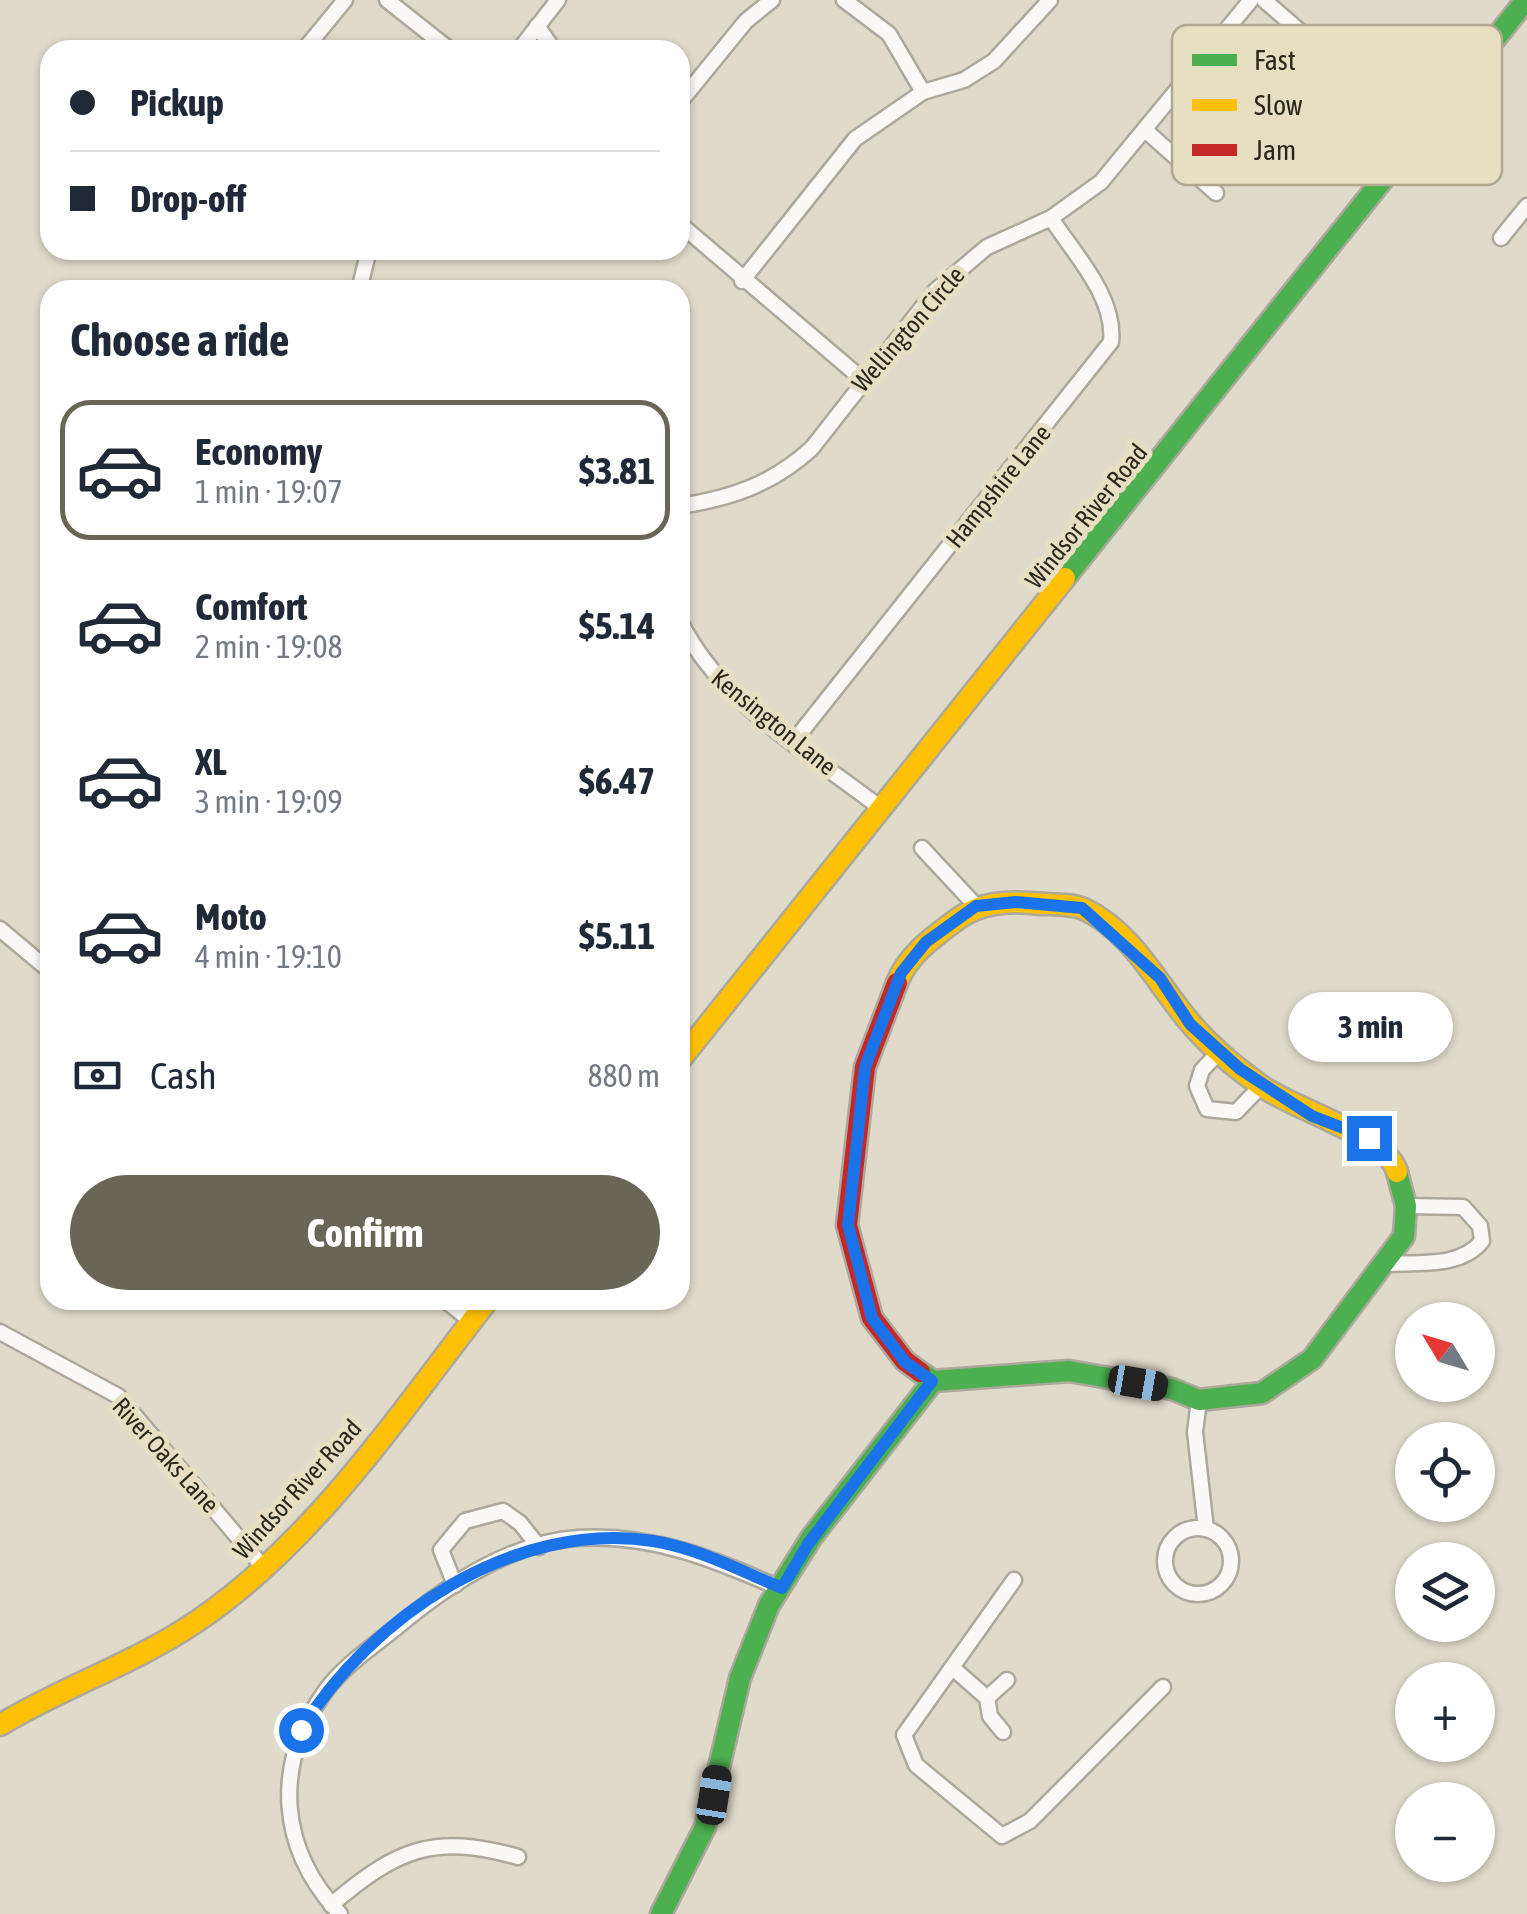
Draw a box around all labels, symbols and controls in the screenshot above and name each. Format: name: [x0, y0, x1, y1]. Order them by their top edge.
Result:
legend: [1172, 25, 1502, 185]
text: Fast: [1254, 44, 1296, 76]
text: Pickup: [130, 81, 224, 124]
text: Slow: [1254, 89, 1303, 121]
text: Jam: [1254, 134, 1296, 166]
text: Drop-off: [130, 177, 246, 220]
street label: Wellington Circle: [846, 261, 970, 397]
text: Choose a ride: [70, 314, 289, 366]
street label: Hampshire Lane: [940, 419, 1056, 553]
icon: car: [75, 425, 165, 515]
text: Economy: [195, 430, 322, 473]
street label: Windsor River Road: [1019, 438, 1153, 594]
text: $3.81: [579, 449, 655, 492]
text: 1 min · 19:07: [195, 473, 342, 510]
icon: car: [75, 580, 165, 670]
text: Comfort: [195, 585, 307, 628]
text: $5.14: [579, 604, 655, 647]
text: 2 min · 19:08: [195, 628, 342, 665]
street label: Kensington Lane: [706, 663, 842, 781]
icon: car: [75, 735, 165, 825]
text: XL: [195, 740, 227, 783]
text: $6.47: [579, 759, 655, 802]
text: 3 min · 19:09: [195, 783, 342, 820]
icon: car: [75, 890, 165, 980]
text: Moto: [195, 895, 267, 938]
text: $5.11: [579, 914, 655, 957]
text: 4 min · 19:10: [195, 938, 342, 975]
callout: 3 min: [1286, 993, 1452, 1063]
text: 3 min: [1338, 1008, 1403, 1045]
icon: cash: [70, 1048, 125, 1103]
text: Cash: [150, 1054, 217, 1097]
text: 880 m: [587, 1057, 660, 1094]
route end: [1347, 1116, 1392, 1161]
button: Confirm: [70, 1175, 660, 1290]
north arrow: [1395, 1302, 1495, 1402]
map controls: [1395, 1302, 1495, 1882]
car: [1106, 1363, 1170, 1403]
street label: River Oaks Lane: [107, 1392, 225, 1518]
street label: Windsor River Road: [227, 1414, 367, 1564]
button: locate: [1395, 1422, 1495, 1522]
button: layers: [1395, 1542, 1495, 1642]
button: +: [1395, 1662, 1495, 1762]
route start: [279, 1708, 324, 1753]
car: [694, 1763, 734, 1827]
button: −: [1395, 1782, 1495, 1882]

